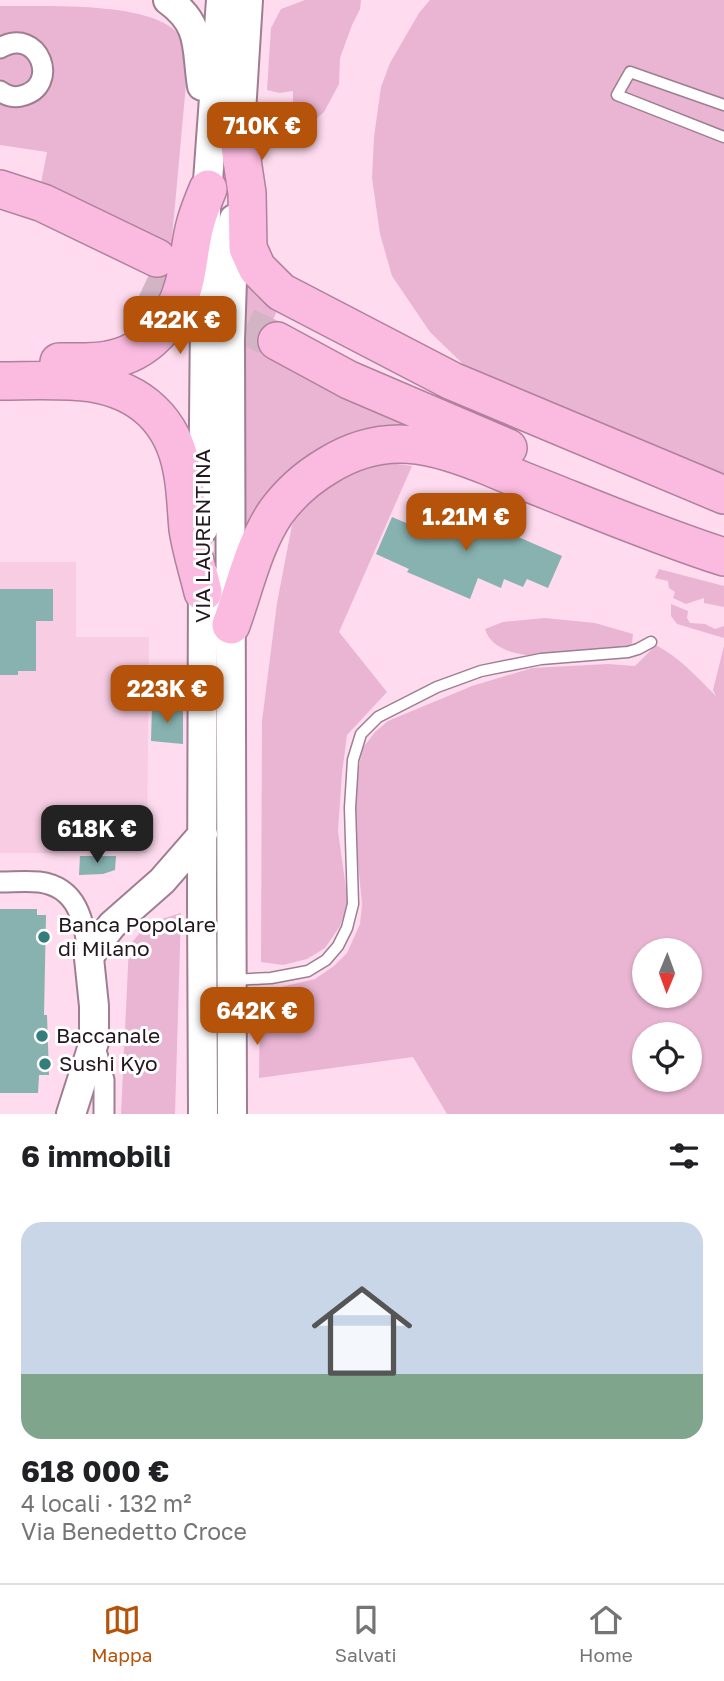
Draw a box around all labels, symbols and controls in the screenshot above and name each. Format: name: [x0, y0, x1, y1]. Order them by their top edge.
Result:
pin: 710K €: [205, 102, 319, 162]
text: 710K €: [223, 111, 301, 139]
pin: 422K €: [123, 296, 237, 356]
text: 422K €: [139, 305, 221, 333]
street label: VIA LAURENTINA: [189, 449, 215, 623]
pin: 1.21M €: [401, 494, 531, 553]
text: 1.21M €: [422, 502, 510, 530]
pin: 223K €: [110, 666, 224, 725]
text: 223K €: [127, 674, 207, 702]
pin: 618K €: [40, 806, 154, 865]
text: 618K €: [57, 814, 137, 842]
place label: Banca Popolare di Milano: [58, 911, 216, 961]
marker: Banca Popolare di Milano: [36, 929, 52, 945]
north arrow: [632, 938, 702, 1008]
map controls: [632, 938, 702, 1092]
pin: 642K €: [200, 988, 314, 1047]
text: 642K €: [216, 996, 298, 1024]
place label: Baccanale: [56, 1022, 160, 1048]
button: locate: [632, 1022, 702, 1092]
marker: Baccanale: [34, 1028, 50, 1044]
place label: Sushi Kyo: [59, 1050, 158, 1076]
marker: Sushi Kyo: [37, 1056, 53, 1072]
icon: filters: [665, 1137, 703, 1175]
text: 6 immobili: [21, 1138, 171, 1174]
icon: home: [299, 1268, 425, 1394]
text: 618 000 €: [21, 1453, 169, 1489]
text: 4 locali · 132 m²: [21, 1489, 192, 1517]
text: Via Benedetto Croce: [21, 1517, 247, 1545]
tab: Mappa: [91, 1601, 152, 1666]
tab: Salvati: [335, 1601, 397, 1666]
tab: Home: [579, 1601, 633, 1666]

